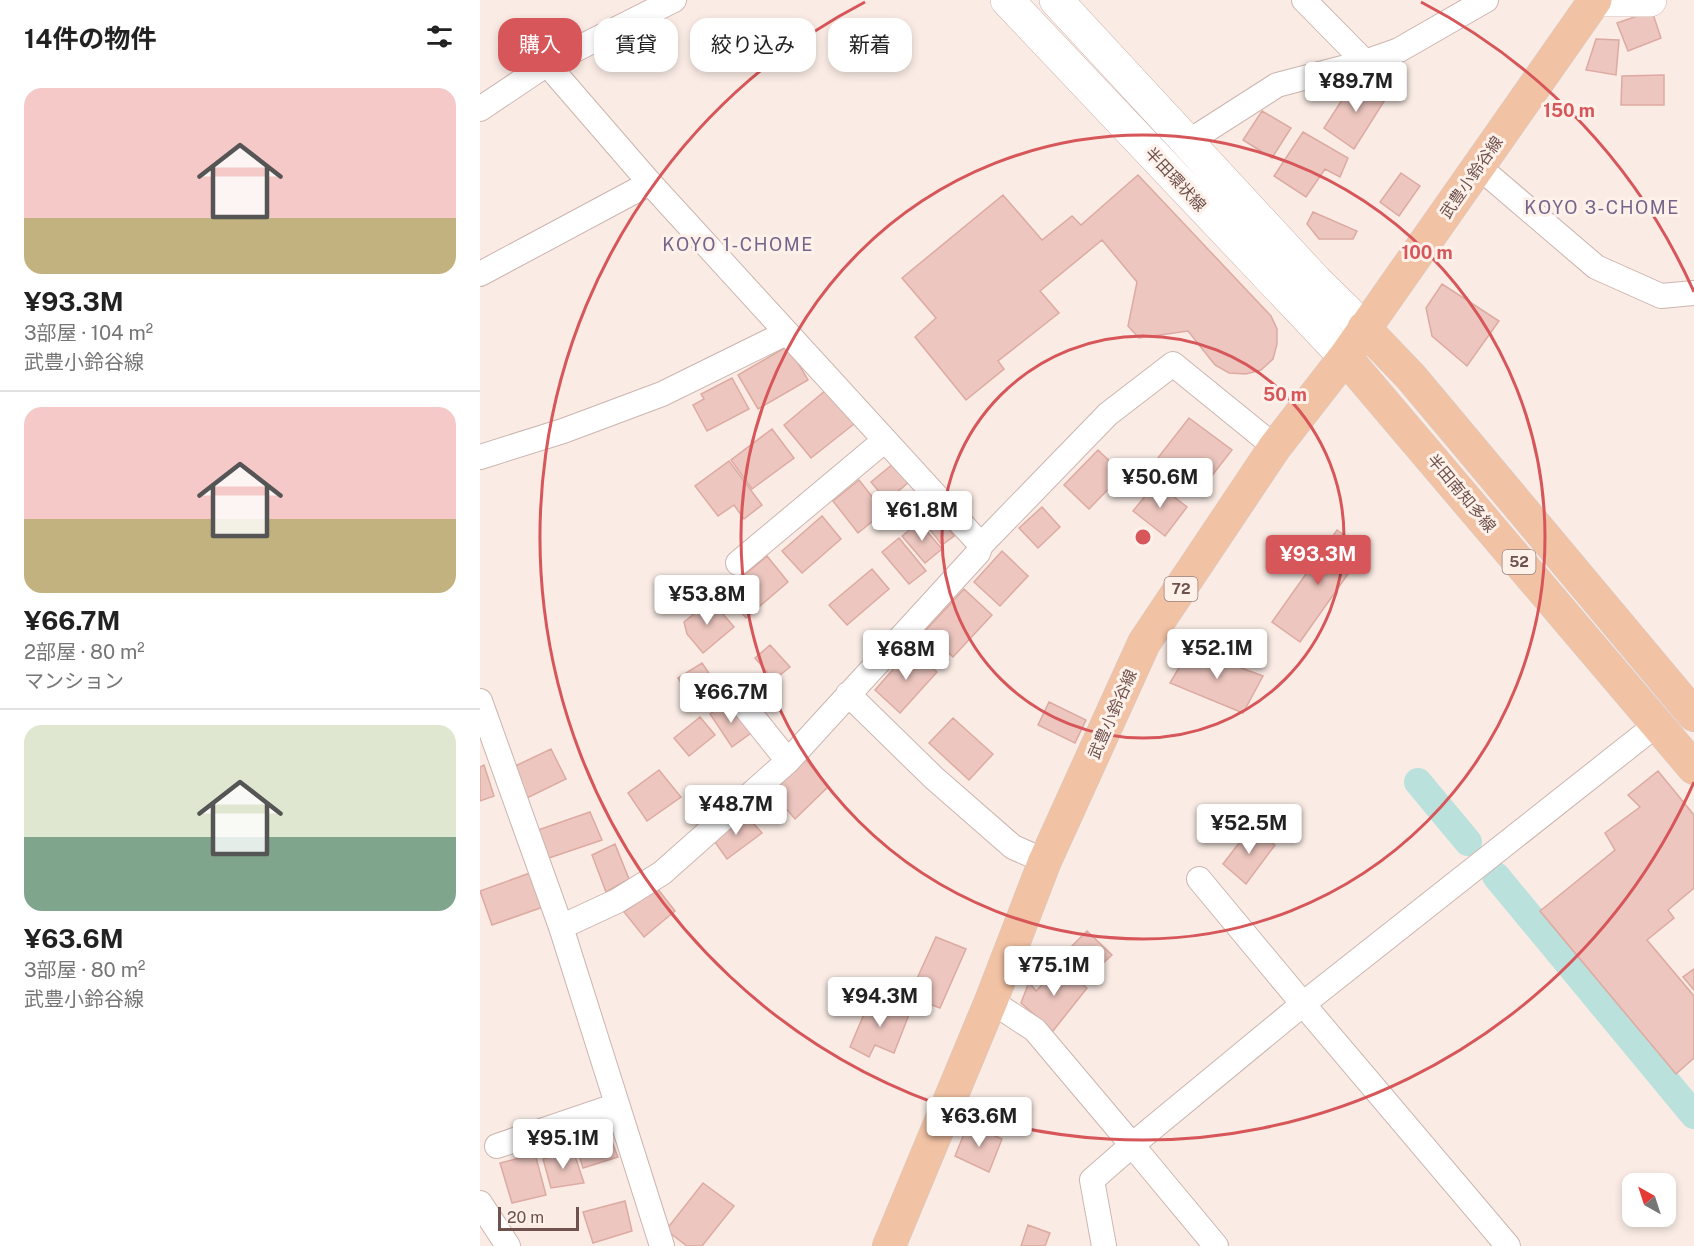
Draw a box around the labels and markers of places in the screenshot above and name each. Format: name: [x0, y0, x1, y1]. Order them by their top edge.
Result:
pin: ¥89.7M: [1307, 62, 1405, 113]
pin: ¥50.6M: [1111, 458, 1209, 509]
pin: ¥61.8M: [873, 491, 971, 542]
centre of rings: [1133, 527, 1153, 547]
pin: ¥93.3M: [1269, 535, 1367, 586]
pin: ¥53.8M: [658, 575, 756, 626]
pin: ¥52.1M: [1168, 629, 1266, 680]
pin: ¥68M: [870, 630, 942, 681]
pin: ¥66.7M: [682, 673, 780, 724]
pin: ¥48.7M: [687, 785, 785, 836]
pin: ¥52.5M: [1200, 804, 1298, 855]
pin: ¥75.1M: [1005, 946, 1103, 997]
pin: ¥94.3M: [831, 977, 929, 1028]
pin: ¥63.6M: [930, 1097, 1028, 1148]
pin: ¥95.1M: [514, 1119, 612, 1170]

